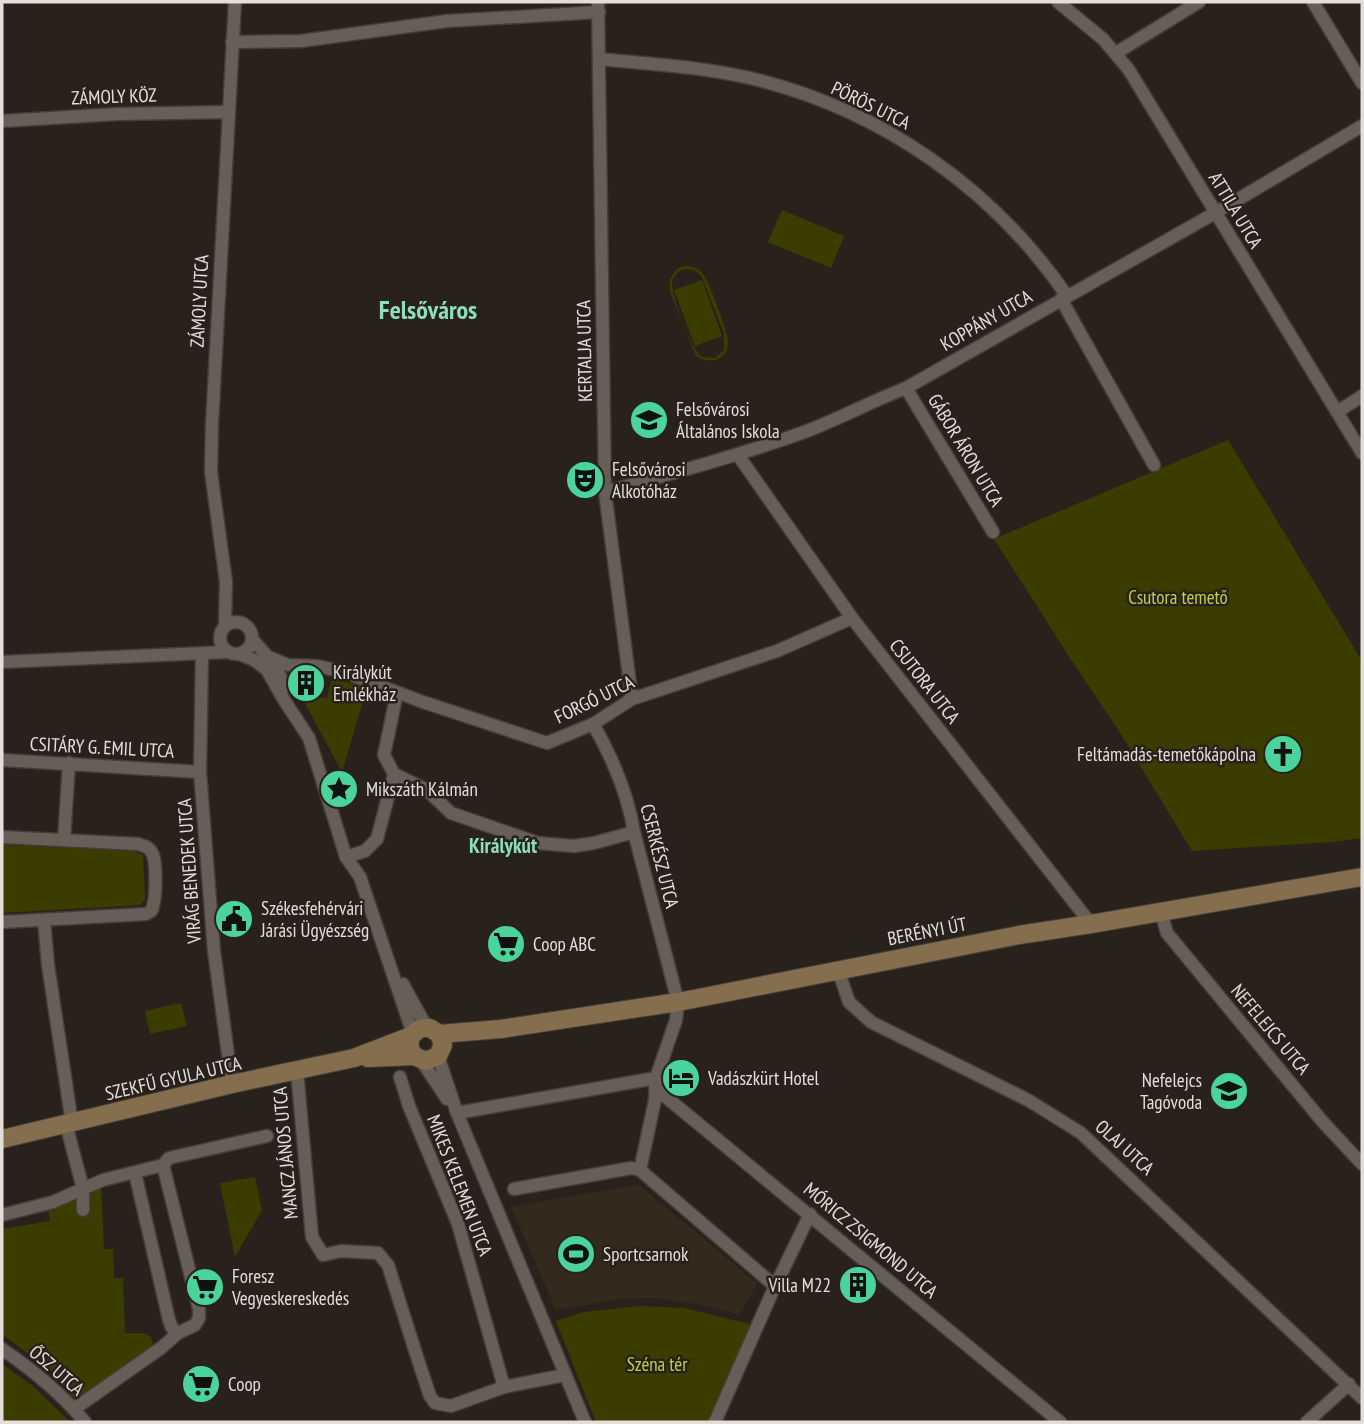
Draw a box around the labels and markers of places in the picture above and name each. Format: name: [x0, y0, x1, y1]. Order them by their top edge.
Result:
place label: Felsővárosi Általános Iskola: [676, 397, 780, 443]
school or university icon: Felsővárosi Általános Iskola: [628, 399, 670, 441]
place label: Felsővárosi Alkotóház: [612, 457, 686, 503]
theatre icon: Felsővárosi Alkotóház: [564, 459, 606, 501]
place label: Királykút Emlékház: [333, 660, 396, 706]
building icon: Királykút Emlékház: [285, 662, 327, 704]
church icon: Feltámadás-temetőkápolna: [1262, 733, 1304, 775]
place label: Feltámadás-temetőkápolna: [1077, 742, 1256, 766]
place icon: Mikszáth Kálmán: [318, 768, 360, 810]
place label: Mikszáth Kálmán: [366, 777, 478, 801]
place label: Székesfehérvári Járási Ügyészség: [260, 896, 369, 942]
public building icon: Székesfehérvári Járási Ügyészség: [213, 898, 255, 940]
supermarket icon: Coop ABC: [485, 923, 527, 965]
place label: Coop ABC: [533, 932, 596, 956]
hotel icon: Vadászkürt Hotel: [660, 1057, 702, 1099]
place label: Vadászkürt Hotel: [707, 1066, 820, 1090]
place label: Nefelejcs Tagóvoda: [1140, 1068, 1202, 1114]
school or university icon: Nefelejcs Tagóvoda: [1208, 1070, 1250, 1112]
sports icon: Sportcsarnok: [555, 1233, 597, 1275]
place label: Sportcsarnok: [603, 1242, 689, 1266]
place label: Foresz Vegyeskereskedés: [231, 1264, 349, 1310]
building icon: Villa M22: [837, 1264, 879, 1306]
supermarket icon: Foresz Vegyeskereskedés: [184, 1266, 226, 1308]
place label: Villa M22: [767, 1273, 831, 1297]
supermarket icon: Coop: [180, 1363, 222, 1405]
place label: Coop: [228, 1372, 261, 1396]

